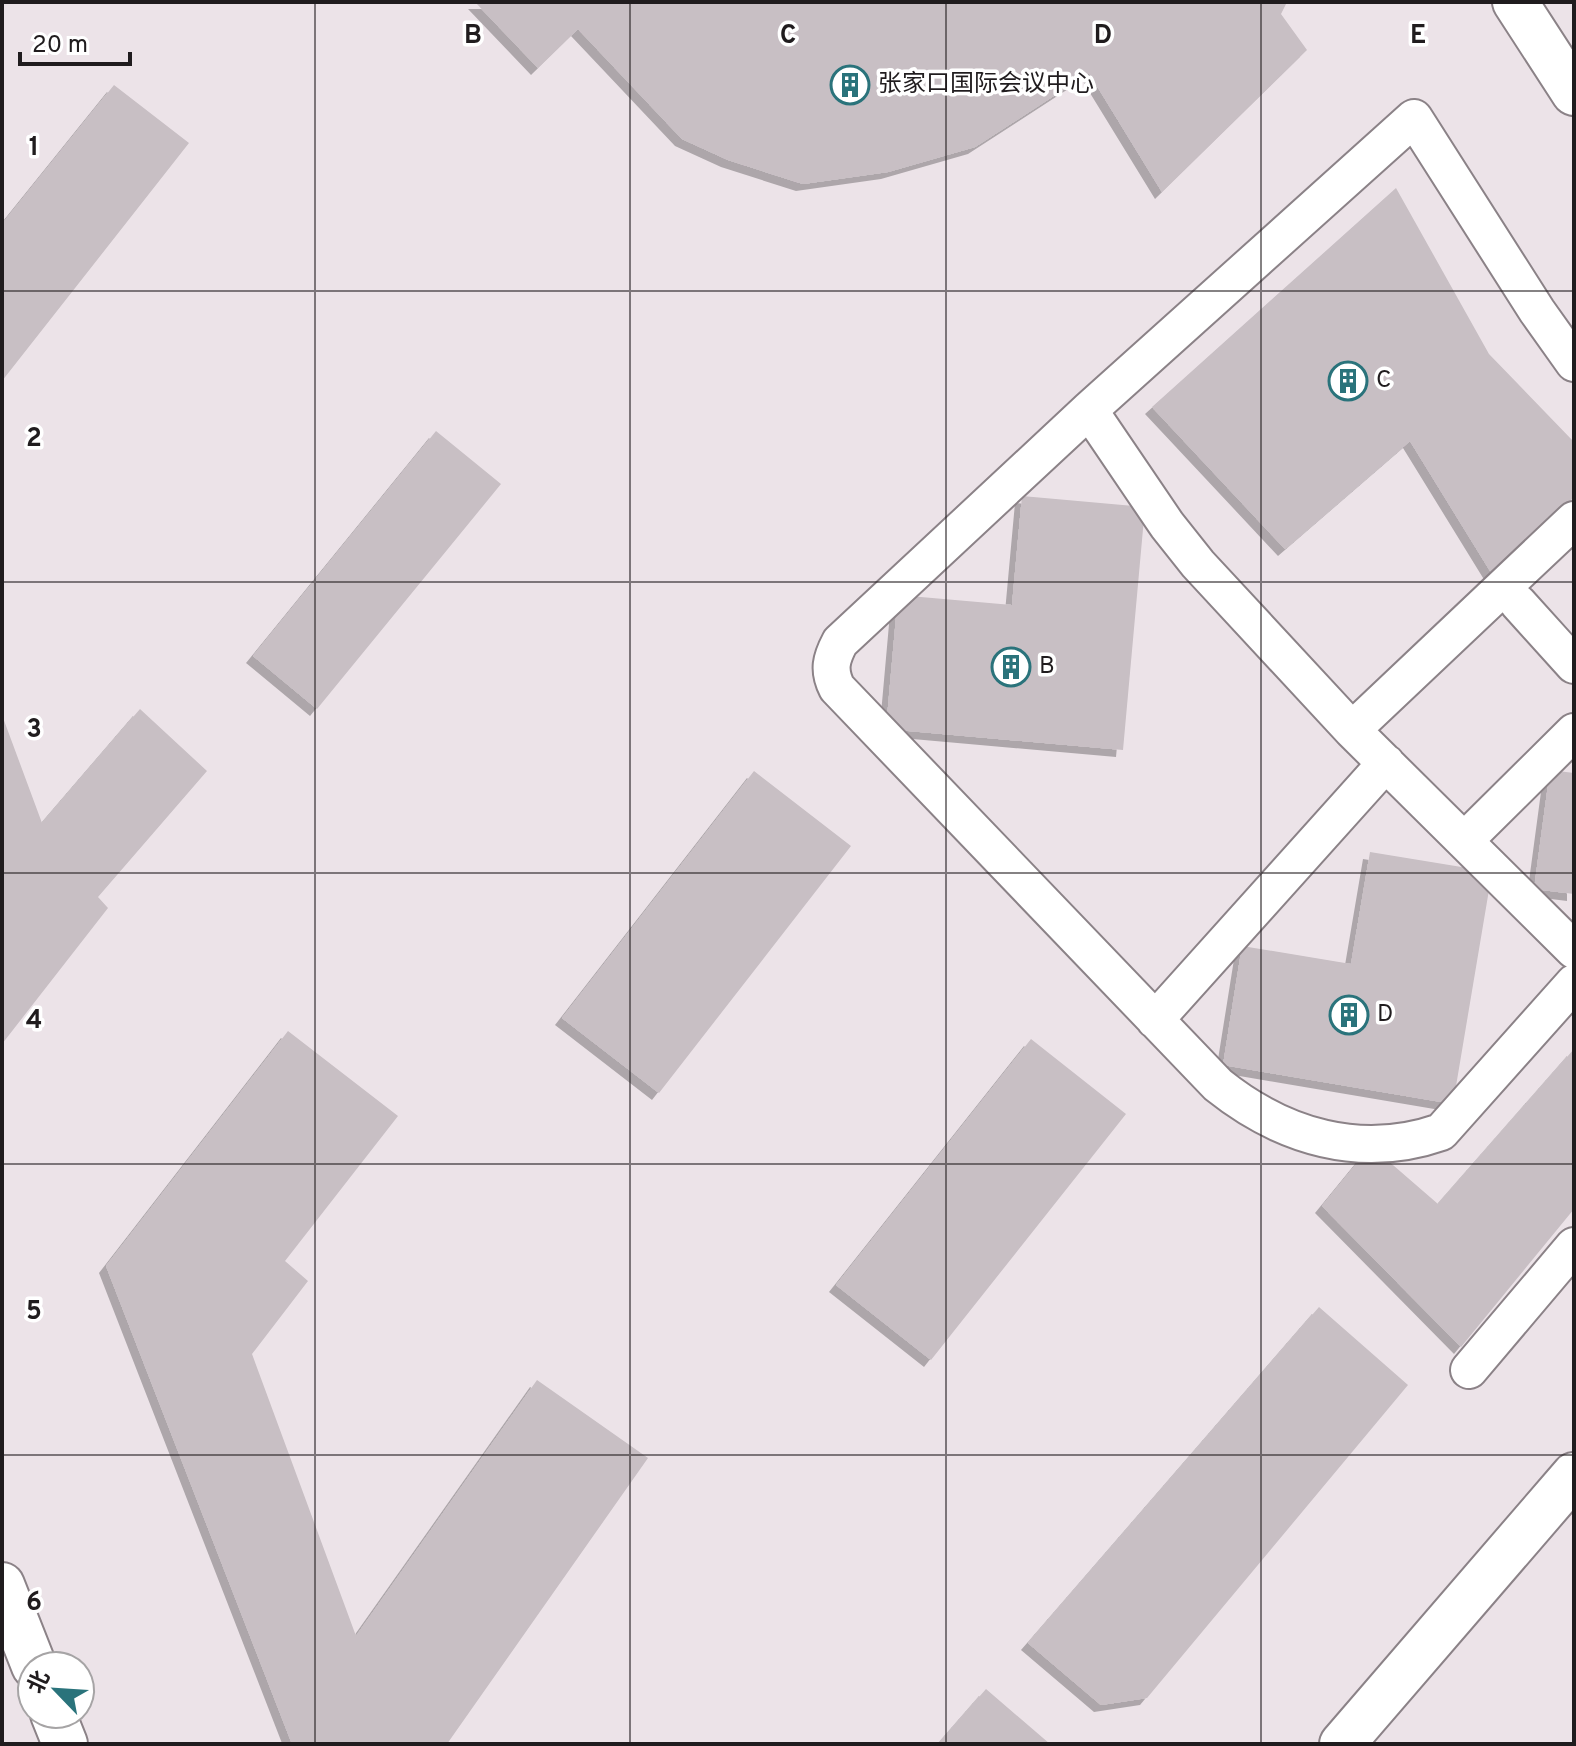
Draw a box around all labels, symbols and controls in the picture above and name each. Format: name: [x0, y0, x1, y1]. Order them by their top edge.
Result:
scale bar: [20, 16, 130, 66]
text: B: [464, 20, 482, 53]
text: C: [780, 20, 796, 53]
text: D: [1094, 20, 1112, 53]
text: E: [1410, 20, 1426, 53]
text: 20 m: [32, 31, 88, 61]
building icon: 张家口国际会议中心: [829, 64, 871, 106]
place label: 张家口国际会议中心: [878, 70, 1094, 100]
text: 1: [29, 132, 39, 165]
building icon: C: [1327, 360, 1369, 402]
place label: C: [1376, 366, 1392, 396]
text: 2: [26, 423, 42, 456]
building icon: B: [990, 646, 1032, 688]
place label: B: [1039, 652, 1055, 682]
text: 3: [26, 714, 42, 747]
building icon: D: [1328, 994, 1370, 1036]
place label: D: [1377, 1000, 1393, 1030]
text: 4: [26, 1005, 42, 1038]
text: 5: [26, 1296, 42, 1329]
text: 6: [26, 1587, 42, 1620]
north arrow: [16, 1650, 96, 1730]
text: 北: [23, 1667, 57, 1698]

